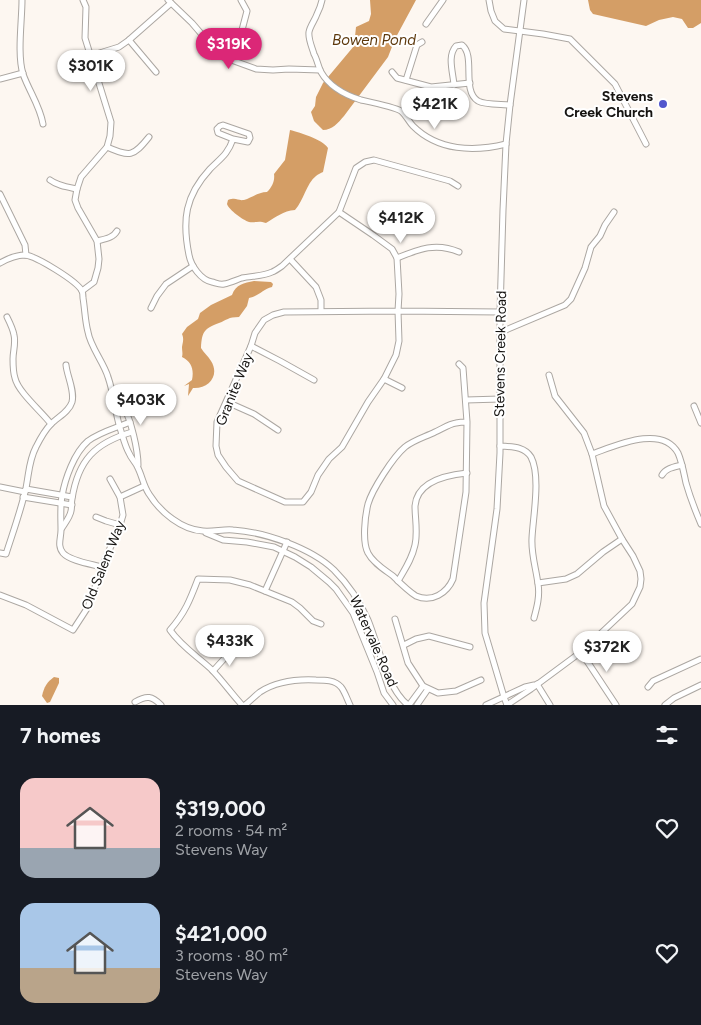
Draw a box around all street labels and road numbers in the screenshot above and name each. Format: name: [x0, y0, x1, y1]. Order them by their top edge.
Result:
street label: Stevens Creek Road: [491, 291, 510, 417]
street label: Granite Way: [212, 350, 257, 428]
street label: Old Salem Way: [78, 518, 129, 612]
street label: Watervale Road: [346, 593, 401, 690]

